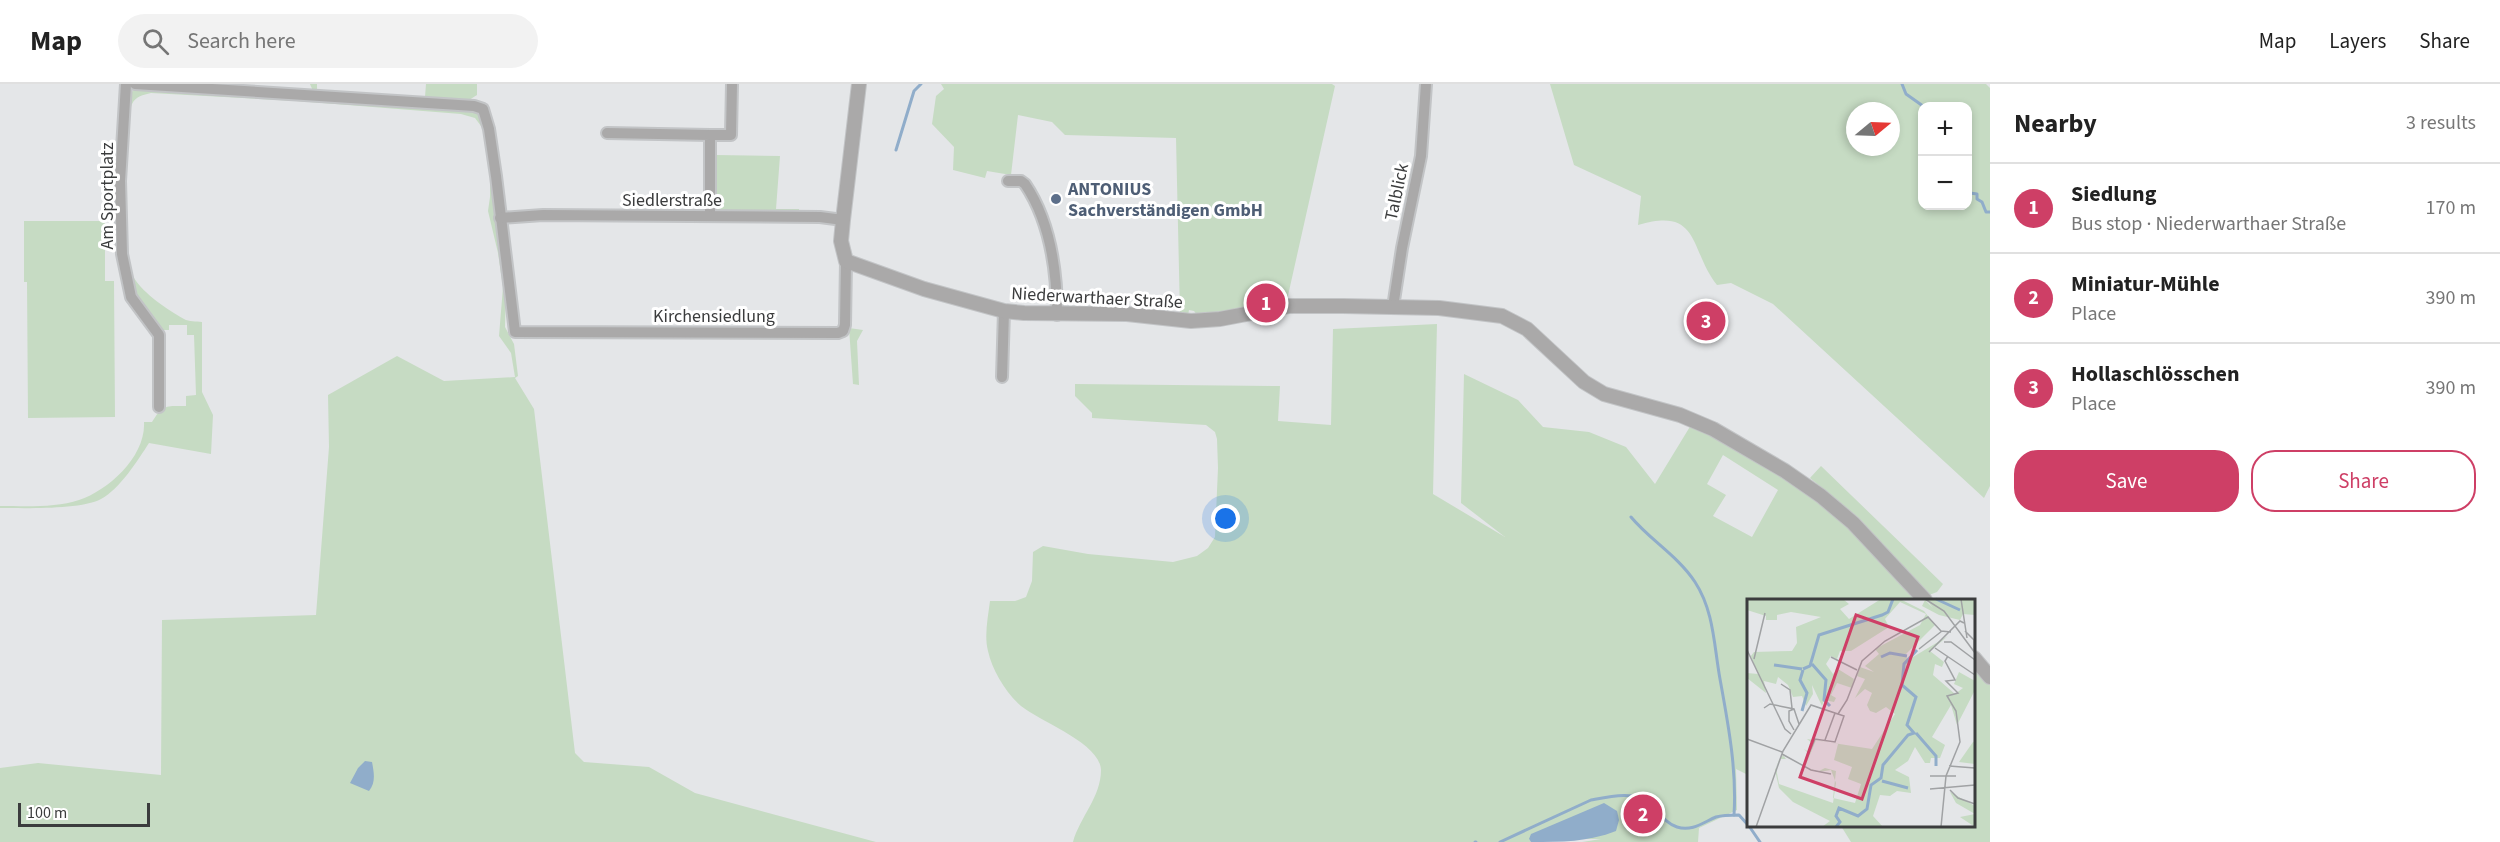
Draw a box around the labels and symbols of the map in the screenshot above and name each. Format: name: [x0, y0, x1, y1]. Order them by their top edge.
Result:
north arrow: [1846, 102, 1900, 156]
street label: Am Sportplatz: [95, 142, 120, 250]
street label: Talblick: [1379, 161, 1415, 223]
place label: ANTONIUS Sachverständigen GmbH: [1067, 177, 1263, 223]
street label: Siedlerstraße: [622, 188, 722, 213]
marker: ANTONIUS Sachverständigen GmbH: [1049, 192, 1063, 206]
pin: 1: [1246, 280, 1286, 326]
street label: Niederwarthaer Straße: [1011, 281, 1183, 315]
pin: 3: [1686, 298, 1726, 344]
street label: Kirchensiedlung: [653, 304, 775, 329]
your location: [1211, 504, 1240, 533]
inset map: [1747, 599, 1975, 827]
pin: 2: [1624, 792, 1662, 836]
scale bar: [18, 800, 150, 828]

